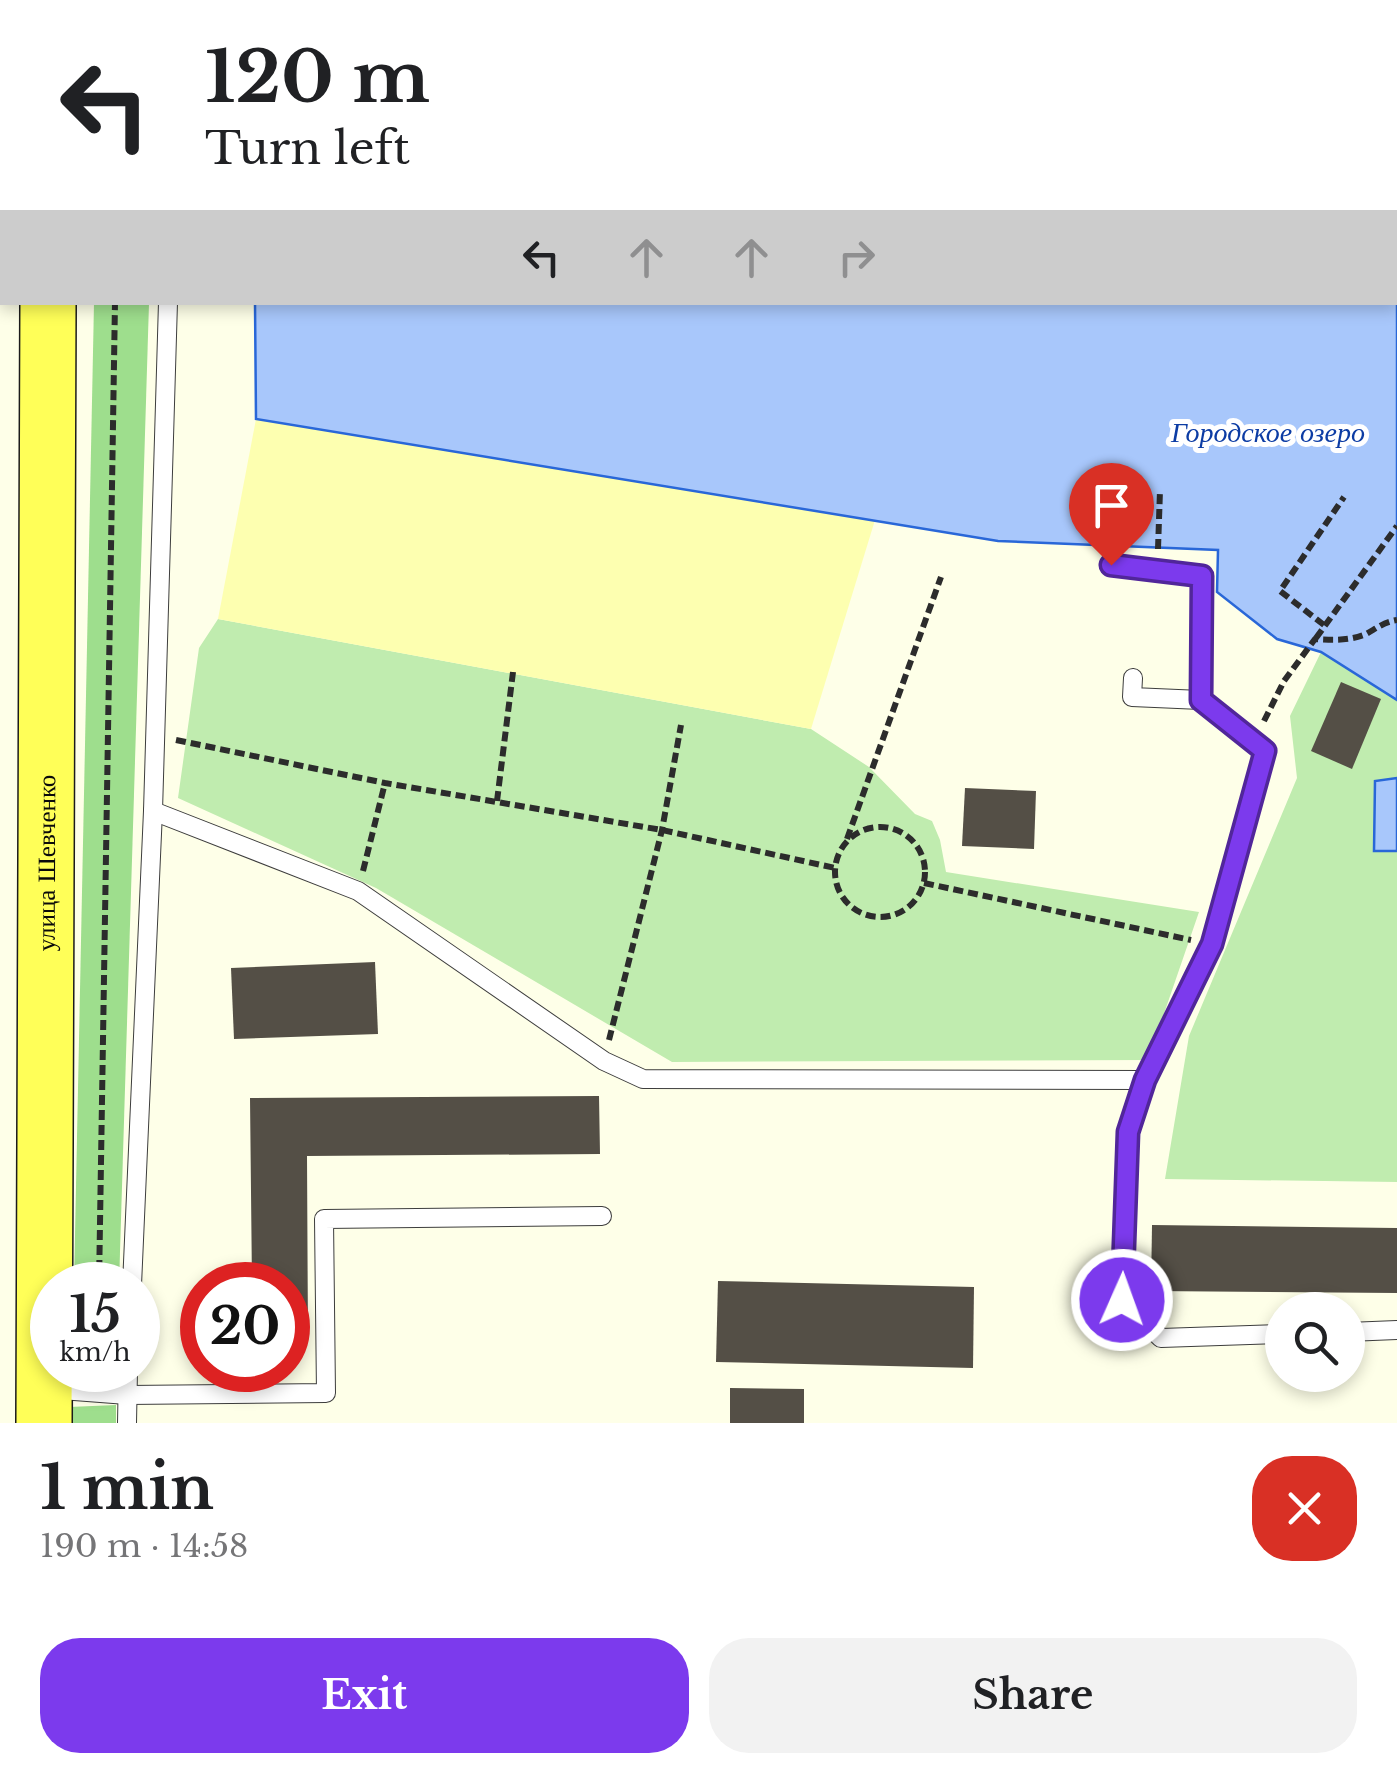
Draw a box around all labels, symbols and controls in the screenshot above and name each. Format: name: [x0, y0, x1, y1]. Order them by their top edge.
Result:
text: 120 m: [205, 34, 430, 121]
icon: left: [40, 40, 170, 170]
text: Turn left: [205, 120, 410, 176]
icon: left: [514, 230, 569, 285]
icon: ahead: [619, 230, 674, 285]
icon: ahead: [724, 230, 779, 285]
icon: right: [829, 230, 884, 285]
water label: Городское озеро: [1170, 415, 1365, 450]
pin: [1069, 463, 1154, 566]
icon: arrive: [1084, 478, 1139, 533]
street label: улица Шевченко: [31, 775, 62, 951]
position arrow: [1070, 1248, 1174, 1352]
speed limit sign: 20: [180, 1262, 310, 1392]
text: 15: [69, 1283, 121, 1346]
map controls: [1265, 1292, 1365, 1392]
button: search: [1265, 1292, 1365, 1392]
text: km/h: [60, 1337, 130, 1368]
text: 1 min: [40, 1451, 214, 1525]
button: close: [1252, 1456, 1357, 1561]
text: 190 m · 14:58: [40, 1526, 248, 1566]
button: Exit: [40, 1638, 689, 1753]
button: Share: [709, 1638, 1357, 1753]

